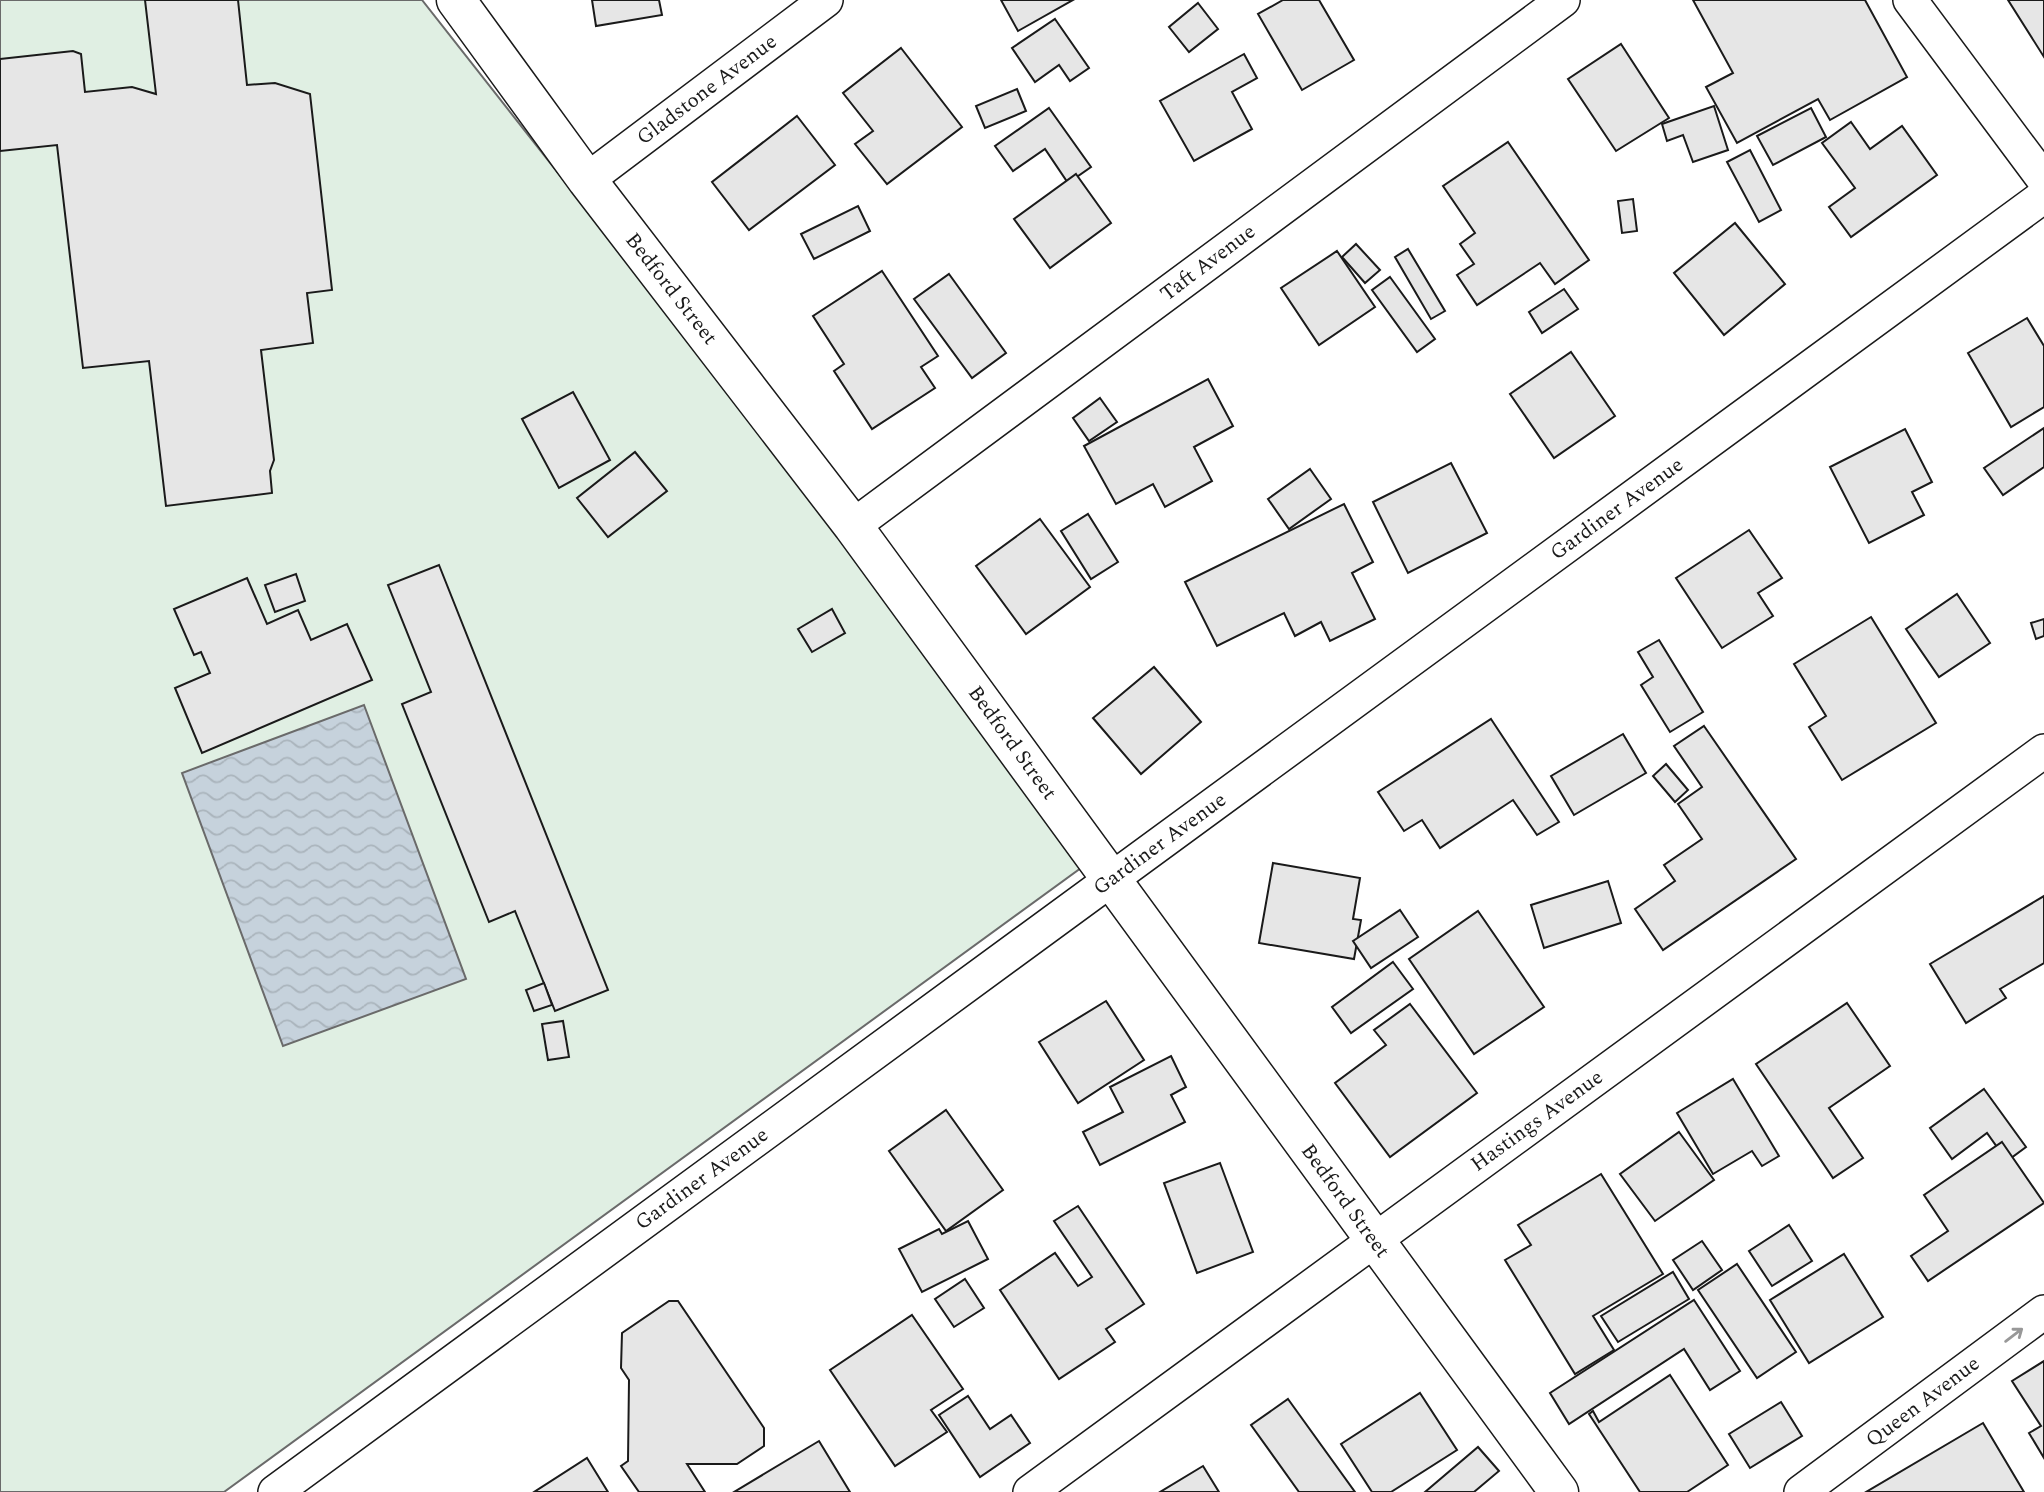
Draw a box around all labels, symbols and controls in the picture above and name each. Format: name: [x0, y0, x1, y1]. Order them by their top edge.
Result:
street label: Gladstone Avenue: [630, 26, 784, 154]
street label: Taft Avenue: [1153, 216, 1263, 310]
street label: Bedford Street: [617, 226, 725, 352]
street label: Gardiner Avenue: [1544, 450, 1690, 568]
street label: Bedford Street: [959, 679, 1065, 807]
street label: Gardiner Avenue: [1087, 785, 1233, 903]
street label: Hastings Avenue: [1464, 1062, 1610, 1180]
street label: Gardiner Avenue: [629, 1120, 775, 1238]
street label: Bedford Street: [1292, 1137, 1398, 1265]
one-way arrow: [2004, 1328, 2023, 1342]
street label: Queen Avenue: [1859, 1348, 1987, 1456]

